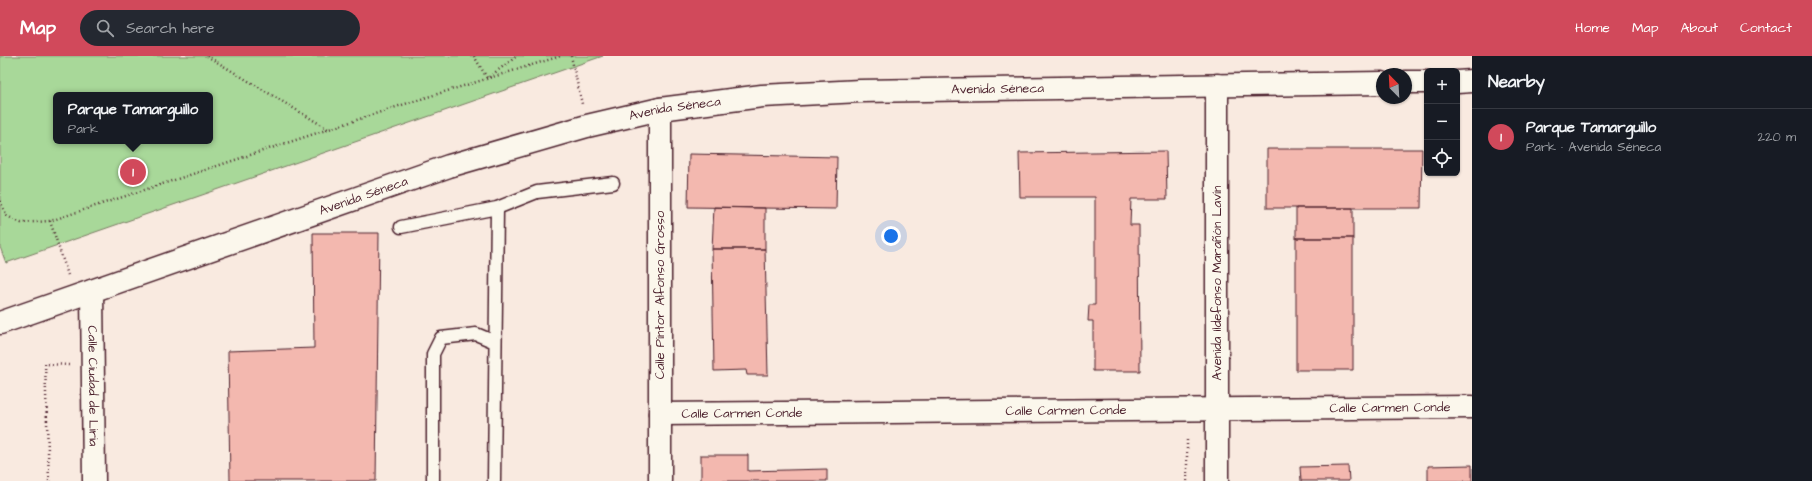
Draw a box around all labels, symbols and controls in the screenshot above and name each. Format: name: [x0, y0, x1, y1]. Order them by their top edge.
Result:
search box: [80, 10, 360, 46]
text: Map: [20, 15, 56, 42]
icon: search: [94, 17, 116, 39]
text: Search here: [126, 18, 215, 39]
text: Home: [1575, 18, 1610, 38]
text: Map: [1632, 18, 1658, 38]
text: About: [1680, 18, 1718, 38]
text: Contact: [1740, 18, 1792, 38]
north arrow: [1376, 68, 1412, 104]
map controls: [1424, 68, 1460, 176]
button: +: [1424, 68, 1460, 104]
text: Nearby: [1488, 70, 1545, 94]
street label: Avenida Séneca: [951, 79, 1045, 99]
popup: [53, 92, 213, 144]
street label: Avenida Séneca: [627, 92, 722, 125]
text: Parque Tamarguillo: [68, 99, 198, 120]
button: −: [1424, 104, 1460, 140]
text: Parque Tamarguillo: [1526, 117, 1656, 138]
text: Park: [68, 120, 98, 138]
text: 1: [1500, 128, 1502, 146]
text: 220 m: [1758, 128, 1796, 146]
text: Park · Avenida Séneca: [1526, 138, 1661, 156]
button: locate: [1424, 140, 1460, 176]
pin: 1: [120, 157, 146, 187]
street label: Avenida Séneca: [317, 172, 411, 220]
street label: Avenida Ildefonso Marañón Lavín: [1208, 185, 1226, 380]
street label: Calle Pintor Alfonso Grosso: [651, 210, 669, 379]
your location: [881, 226, 901, 246]
street label: Calle Ciudad de Liria: [83, 325, 103, 447]
street label: Calle Carmen Conde: [1329, 398, 1450, 417]
street label: Calle Carmen Conde: [1005, 401, 1126, 420]
street label: Calle Carmen Conde: [681, 404, 803, 423]

